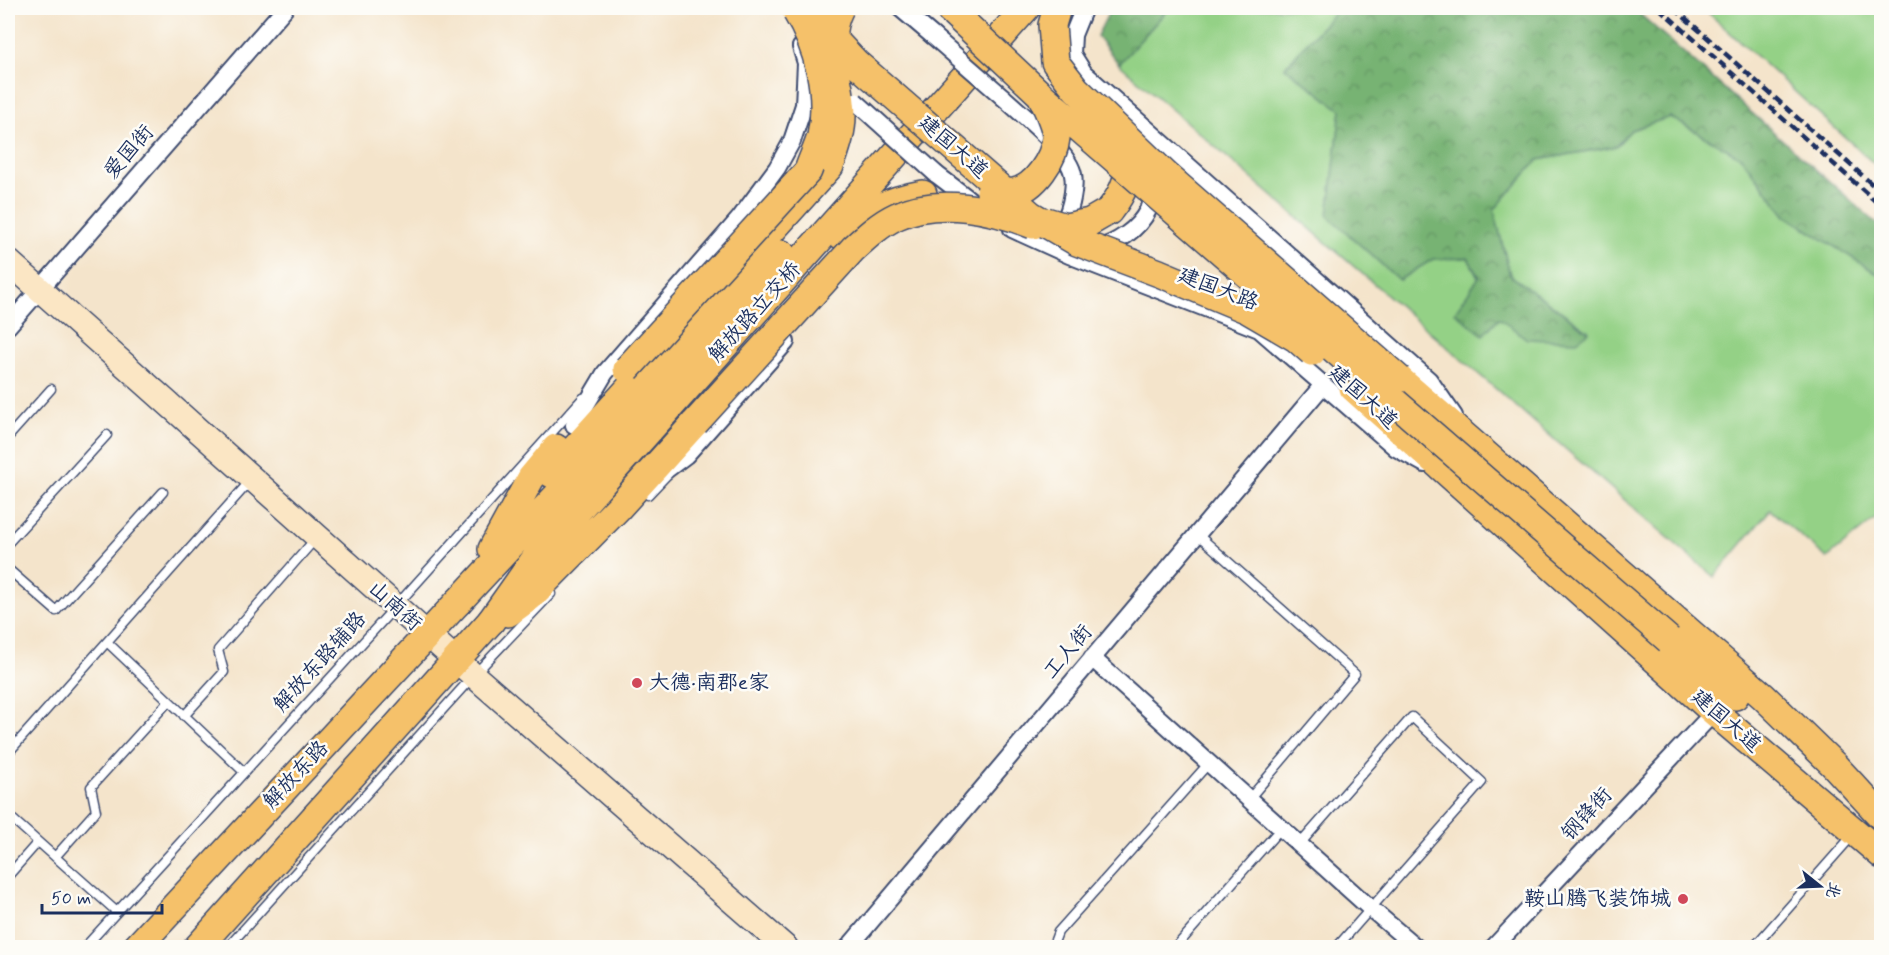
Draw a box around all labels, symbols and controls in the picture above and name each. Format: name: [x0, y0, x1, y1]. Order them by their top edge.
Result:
street label: 建国大道: [912, 109, 994, 185]
street label: 爱国街: [98, 119, 160, 185]
street label: 解放路立交桥: [702, 256, 808, 368]
street label: 建国大路: [1174, 261, 1262, 317]
street label: 建国大道: [1322, 358, 1404, 436]
street label: 山南街: [362, 575, 428, 637]
street label: 解放东路辅路: [267, 606, 373, 718]
street label: 工人街: [1037, 619, 1099, 685]
place label: 大德·南郡e家: [649, 669, 769, 697]
marker: 大德·南郡e家: [630, 676, 644, 690]
street label: 建国大道: [1685, 683, 1767, 759]
street label: 解放东路: [257, 735, 335, 815]
street label: 钢锋街: [1555, 781, 1619, 847]
north arrow: [1790, 856, 1850, 916]
scale bar: [42, 877, 162, 915]
text: 北: [1820, 879, 1845, 901]
place label: 鞍山腾飞装饰城: [1524, 885, 1671, 913]
text: 50 m: [51, 887, 91, 911]
marker: 鞍山腾飞装饰城: [1676, 892, 1690, 906]

